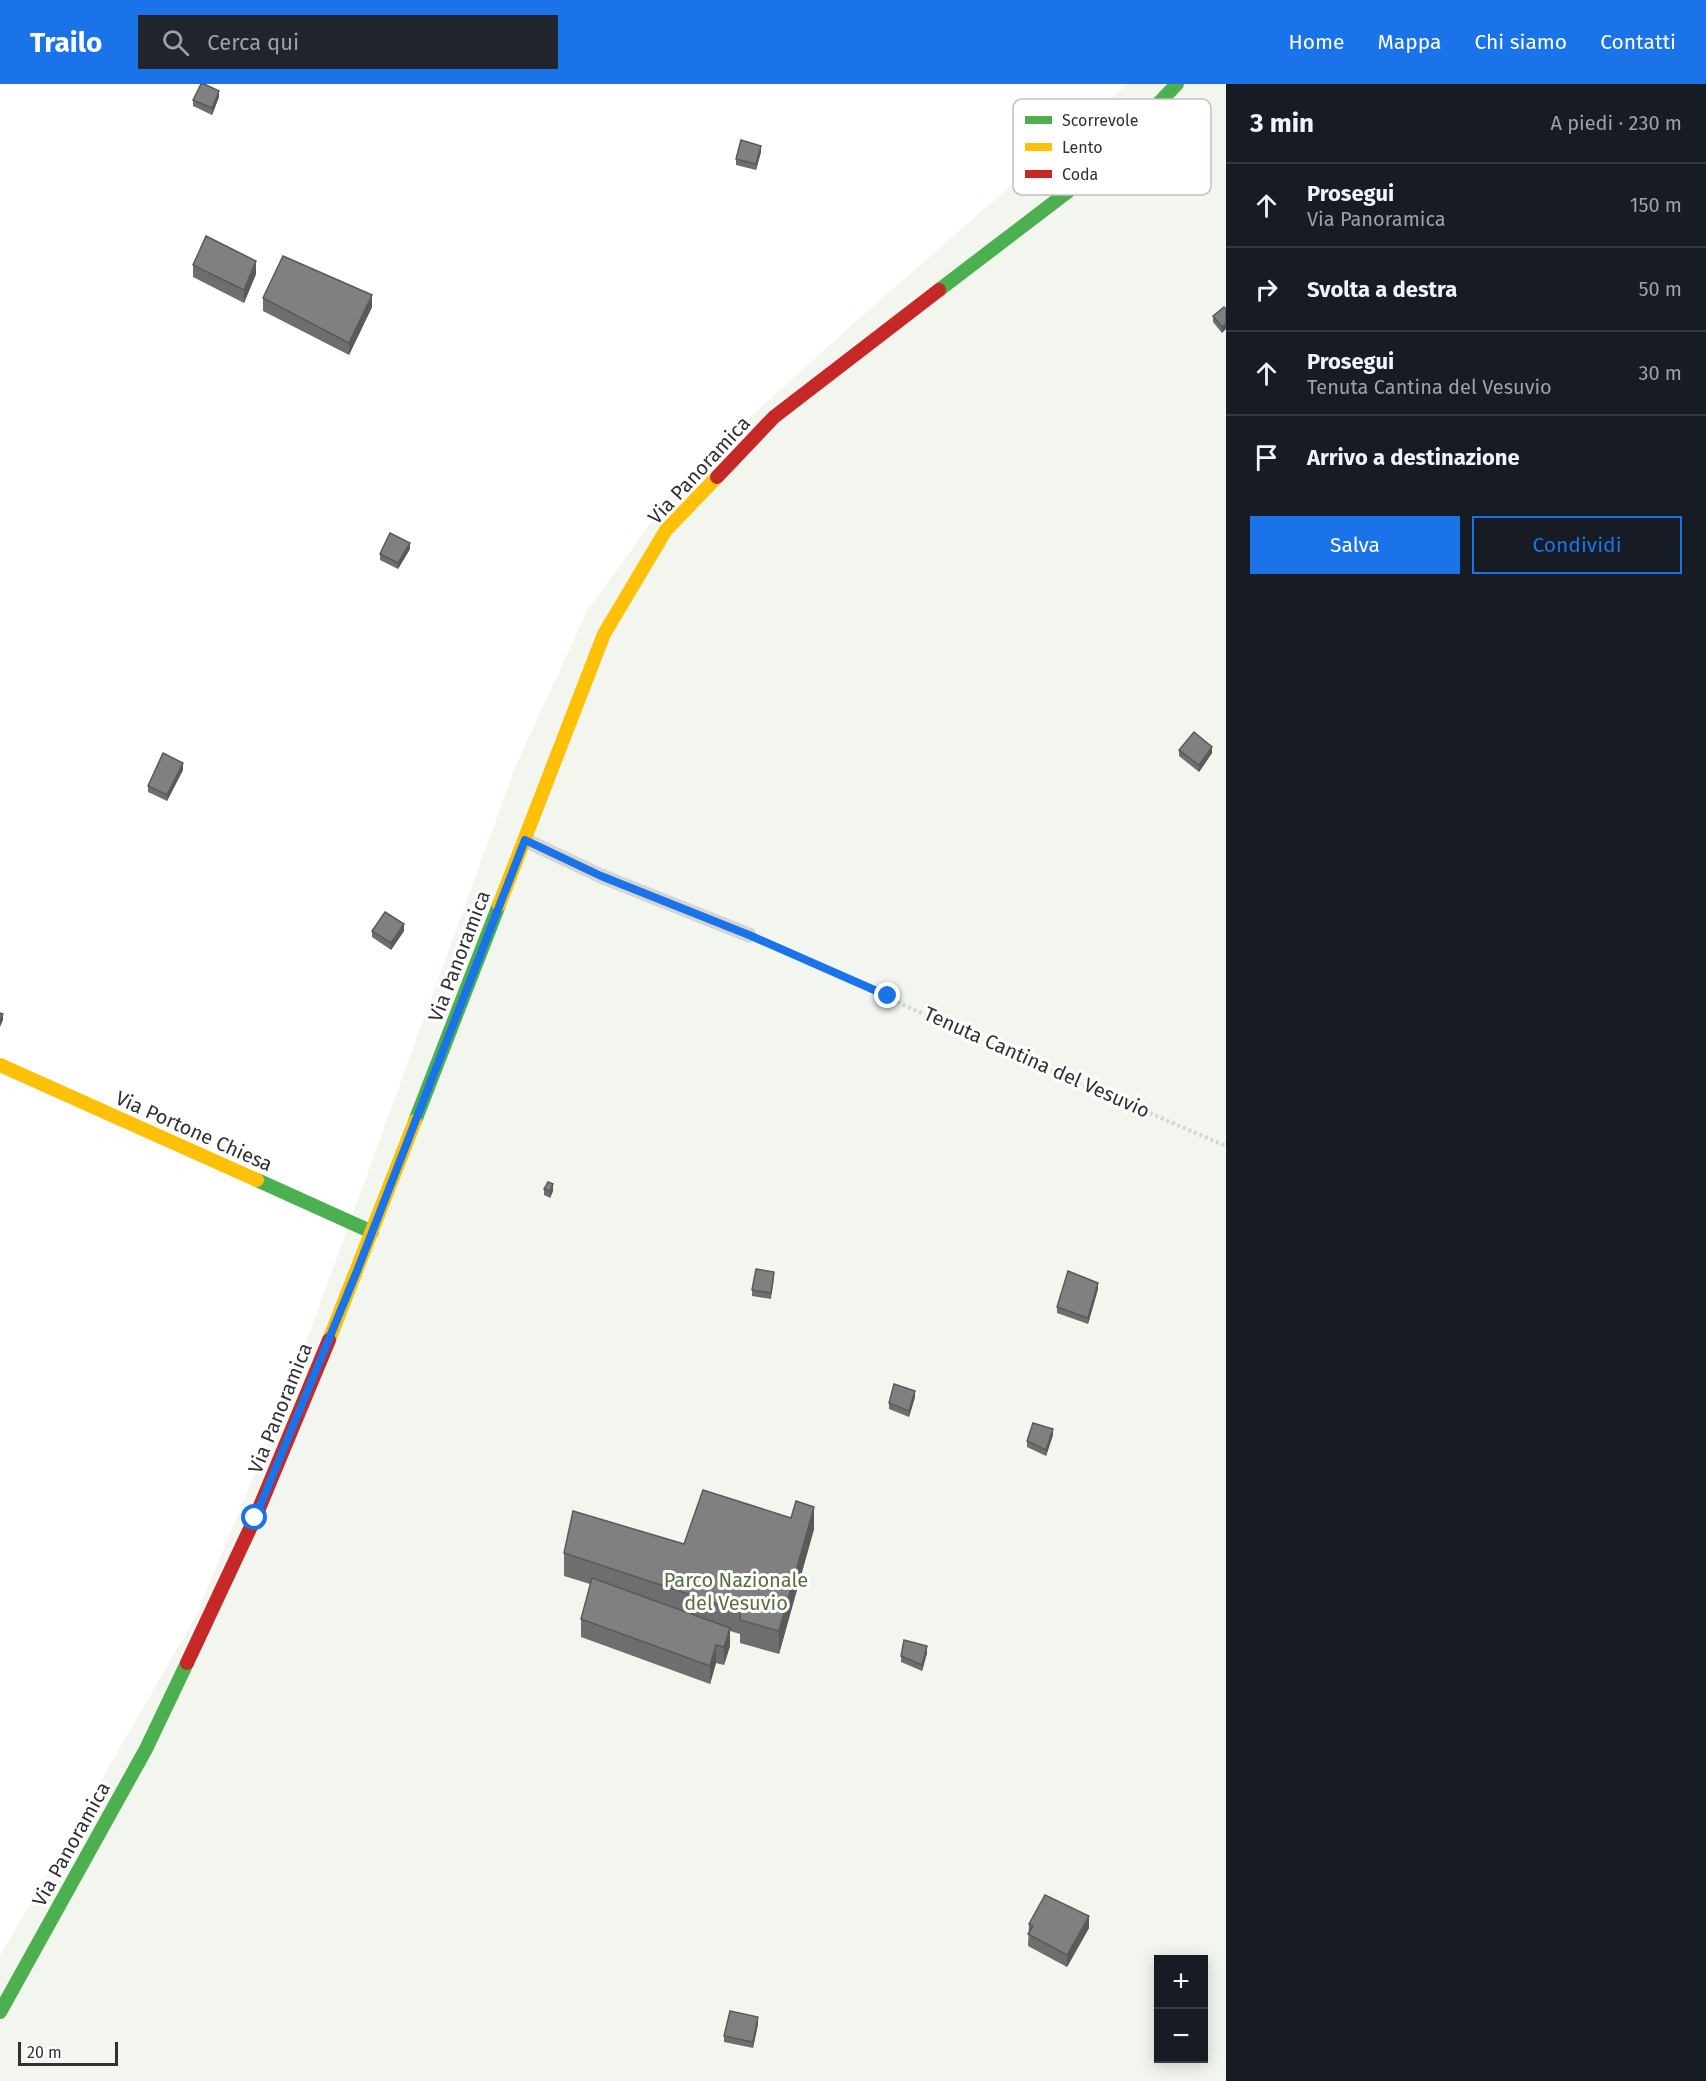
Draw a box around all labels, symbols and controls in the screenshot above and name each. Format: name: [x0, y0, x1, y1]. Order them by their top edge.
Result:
search box: [138, 15, 558, 69]
text: Trailo: [30, 26, 102, 59]
icon: search: [159, 26, 192, 59]
text: Cerca qui: [207, 29, 299, 56]
text: Home: [1288, 29, 1344, 55]
text: Mappa: [1377, 29, 1441, 55]
text: Chi siamo: [1474, 29, 1567, 55]
text: Contatti: [1600, 29, 1676, 55]
legend: [1013, 99, 1211, 195]
text: 3 min: [1250, 108, 1314, 139]
text: Scorrevole: [1062, 111, 1138, 130]
text: A piedi · 230 m: [1550, 111, 1682, 135]
text: Lento: [1062, 138, 1103, 157]
text: Coda: [1062, 165, 1098, 184]
text: Prosegui: [1307, 180, 1394, 207]
icon: ahead: [1250, 189, 1283, 222]
text: 150 m: [1630, 193, 1682, 217]
text: Via Panoramica: [1307, 207, 1446, 231]
icon: right: [1250, 273, 1283, 306]
text: Svolta a destra: [1307, 276, 1457, 303]
text: 50 m: [1638, 277, 1682, 301]
text: Prosegui: [1307, 348, 1394, 375]
icon: ahead: [1250, 357, 1283, 390]
text: 30 m: [1638, 361, 1682, 385]
text: Tenuta Cantina del Vesuvio: [1307, 375, 1552, 399]
street label: Via Panoramica: [643, 411, 755, 529]
icon: arrive: [1250, 441, 1283, 474]
text: Arrivo a destinazione: [1307, 444, 1520, 471]
button: Salva: [1250, 516, 1460, 574]
button: Condividi: [1472, 516, 1682, 574]
street label: Via Panoramica: [423, 887, 495, 1025]
route end: [874, 982, 900, 1008]
street label: Tenuta Cantina del Vesuvio: [920, 1001, 1154, 1123]
street label: Via Portone Chiesa: [112, 1086, 276, 1176]
street label: Via Panoramica: [243, 1339, 317, 1477]
route start: [241, 1504, 267, 1530]
park label: Parco Nazionale del Vesuvio: [664, 1568, 808, 1615]
street label: Via Panoramica: [27, 1778, 115, 1910]
map controls: [1154, 1955, 1208, 2063]
button: +: [1154, 1955, 1208, 2009]
button: −: [1154, 2009, 1208, 2063]
scale bar: [18, 2039, 118, 2066]
text: 20 m: [27, 2043, 62, 2062]

